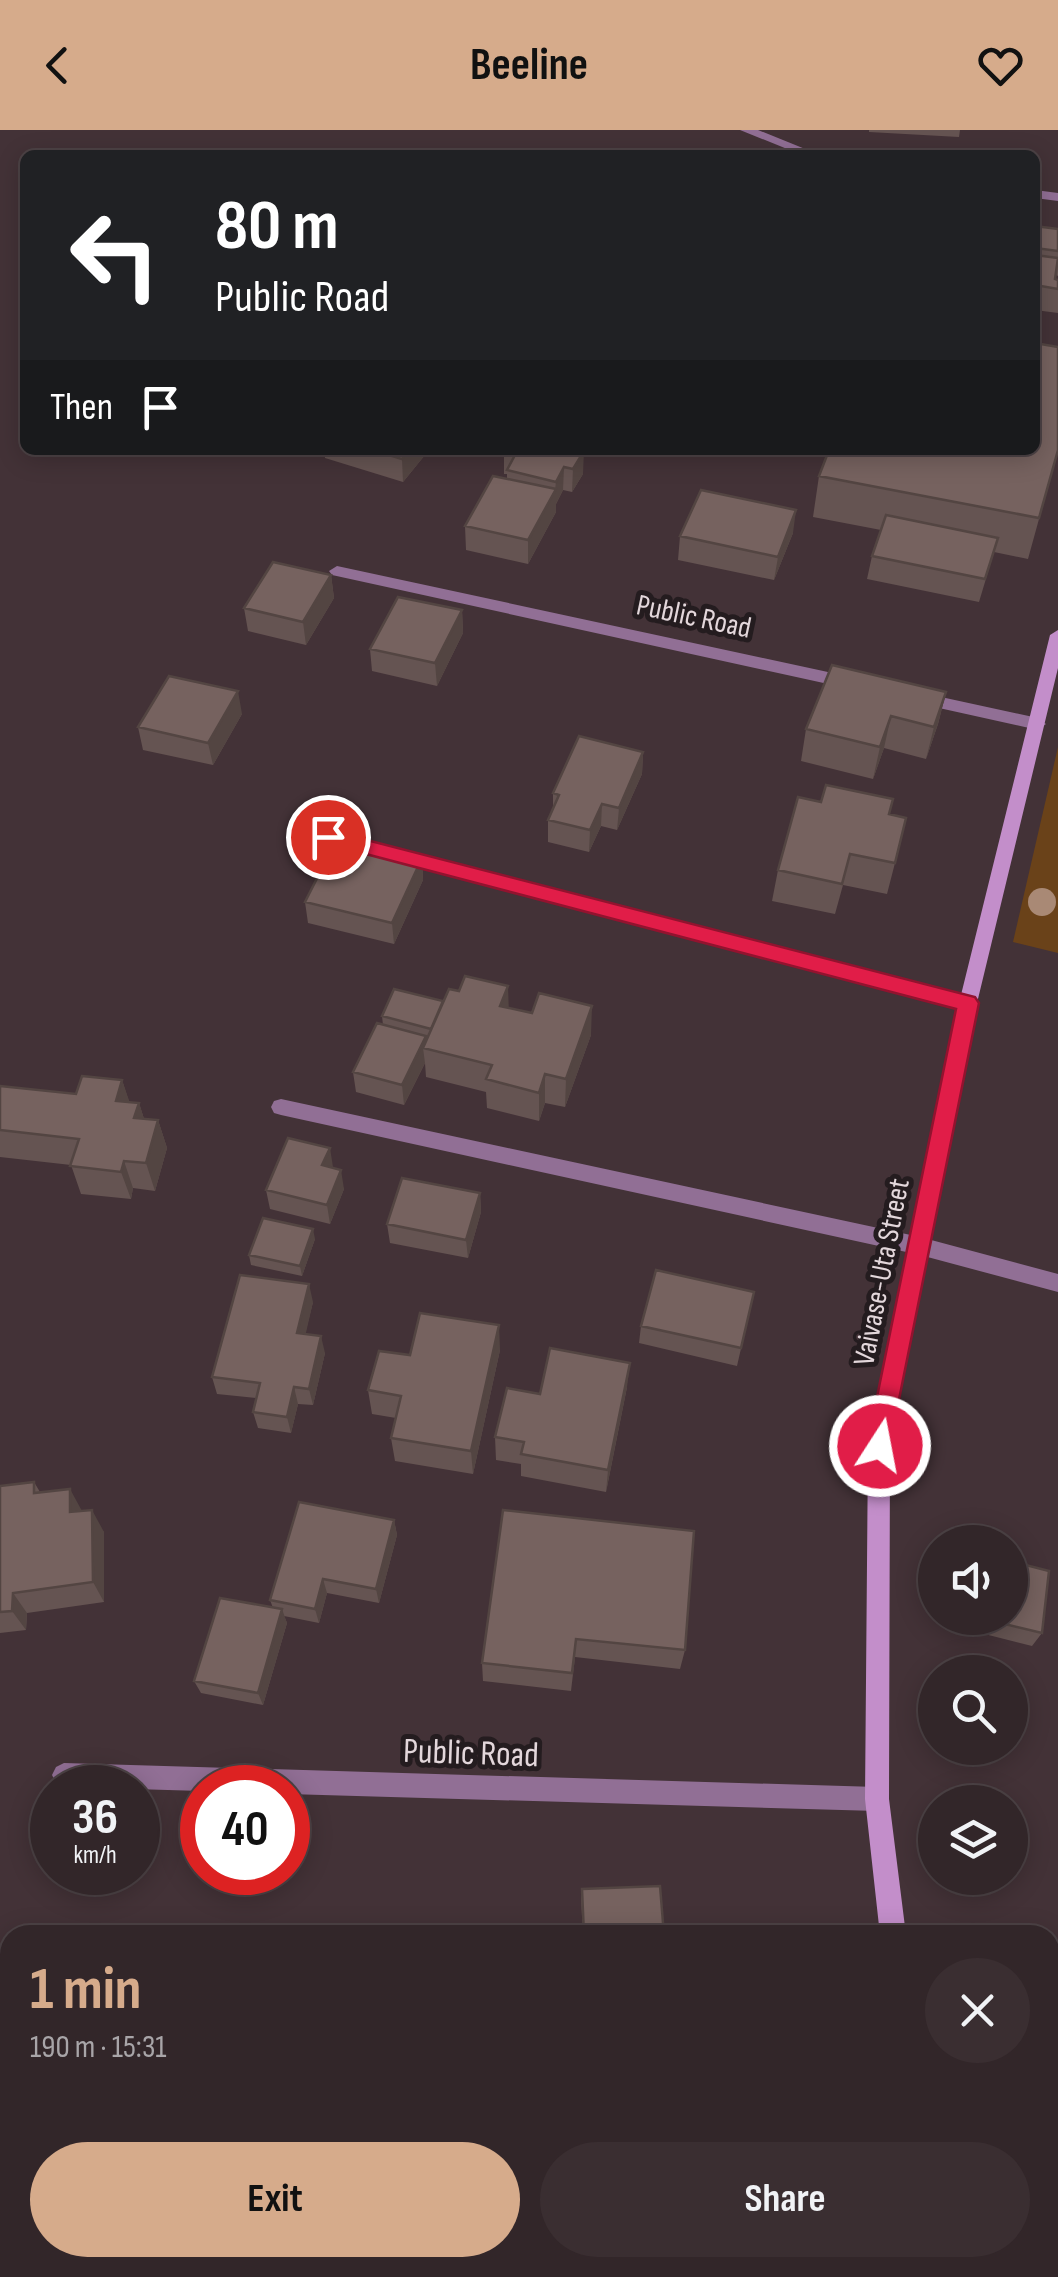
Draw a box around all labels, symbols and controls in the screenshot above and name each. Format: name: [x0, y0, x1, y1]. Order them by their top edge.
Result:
icon: back: [30, 38, 85, 93]
text: Beeline: [470, 38, 588, 93]
icon: heart: [973, 38, 1028, 93]
text: 80 m: [215, 185, 339, 269]
icon: left: [50, 190, 180, 320]
text: Public Road: [215, 270, 389, 325]
icon: arrive: [133, 380, 188, 435]
text: Then: [50, 385, 113, 430]
street label: Public Road: [633, 587, 754, 647]
pin: [286, 795, 371, 880]
icon: arrive: [301, 810, 356, 865]
street label: Vaivase-Uta Street: [846, 1176, 918, 1369]
position arrow: [828, 1394, 932, 1498]
map controls: [918, 1525, 1028, 1895]
button: sound: [918, 1525, 1028, 1635]
button: search: [918, 1655, 1028, 1765]
street label: Public Road: [402, 1730, 539, 1777]
speed limit sign: 40: [180, 1765, 310, 1895]
button: layers: [918, 1785, 1028, 1895]
text: 36: [72, 1788, 118, 1848]
text: km/h: [73, 1840, 117, 1871]
text: 1 min: [30, 1954, 142, 2026]
button: close: [925, 1958, 1030, 2063]
text: 190 m · 15:31: [30, 2028, 167, 2067]
button: Exit: [30, 2142, 520, 2257]
button: Share: [540, 2142, 1030, 2257]

